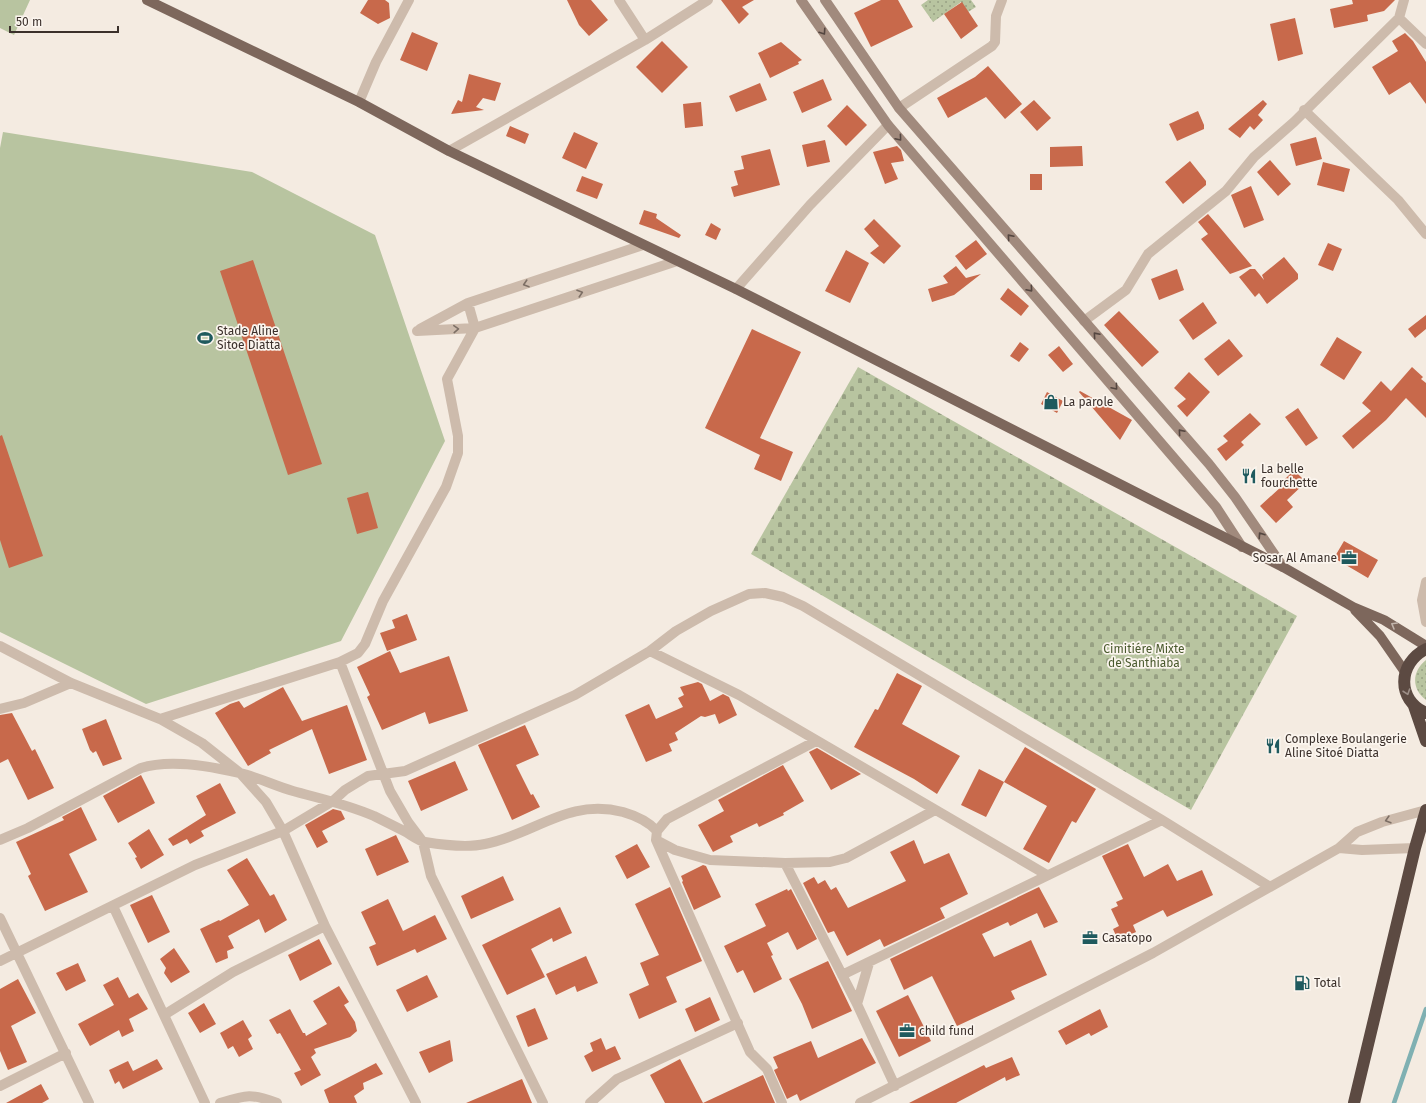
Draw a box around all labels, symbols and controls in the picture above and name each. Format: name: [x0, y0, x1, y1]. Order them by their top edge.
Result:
scale bar: [10, 8, 118, 34]
text: 50 m: [16, 15, 42, 29]
one-way arrow: [818, 28, 826, 35]
one-way arrow: [894, 133, 901, 140]
one-way arrow: [1008, 234, 1015, 241]
one-way arrow: [523, 279, 530, 287]
one-way arrow: [1025, 284, 1032, 291]
one-way arrow: [576, 289, 583, 298]
place label: Stade Aline Sitoe Diatta: [217, 324, 281, 352]
one-way arrow: [453, 324, 459, 333]
sports icon: Stade Aline Sitoe Diatta: [196, 329, 214, 347]
one-way arrow: [1093, 332, 1100, 339]
one-way arrow: [1110, 383, 1117, 390]
shop icon: La parole: [1042, 393, 1060, 411]
place label: La parole: [1063, 395, 1113, 409]
one-way arrow: [1179, 430, 1186, 437]
place label: La belle fourchette: [1261, 462, 1318, 490]
restaurant icon: La belle fourchette: [1240, 467, 1258, 485]
one-way arrow: [1258, 532, 1266, 539]
office icon: Sosar Al Amane: [1340, 549, 1358, 567]
place label: Sosar Al Amane: [1253, 551, 1337, 565]
one-way arrow: [1390, 622, 1398, 629]
park label: Cimitiére Mixte de Santhiaba: [1103, 642, 1185, 670]
one-way arrow: [1402, 689, 1410, 696]
place label: Complexe Boulangerie Aline Sitoé Diatta: [1285, 732, 1407, 760]
restaurant icon: Complexe Boulangerie Aline Sitoé Diatta: [1264, 737, 1282, 755]
one-way arrow: [1385, 815, 1392, 824]
office icon: Casatopo: [1081, 929, 1099, 947]
place label: Casatopo: [1102, 931, 1152, 945]
fuel station icon: Total: [1293, 974, 1311, 992]
place label: Total: [1314, 976, 1341, 990]
office icon: child fund: [898, 1022, 916, 1040]
place label: child fund: [919, 1024, 974, 1038]

